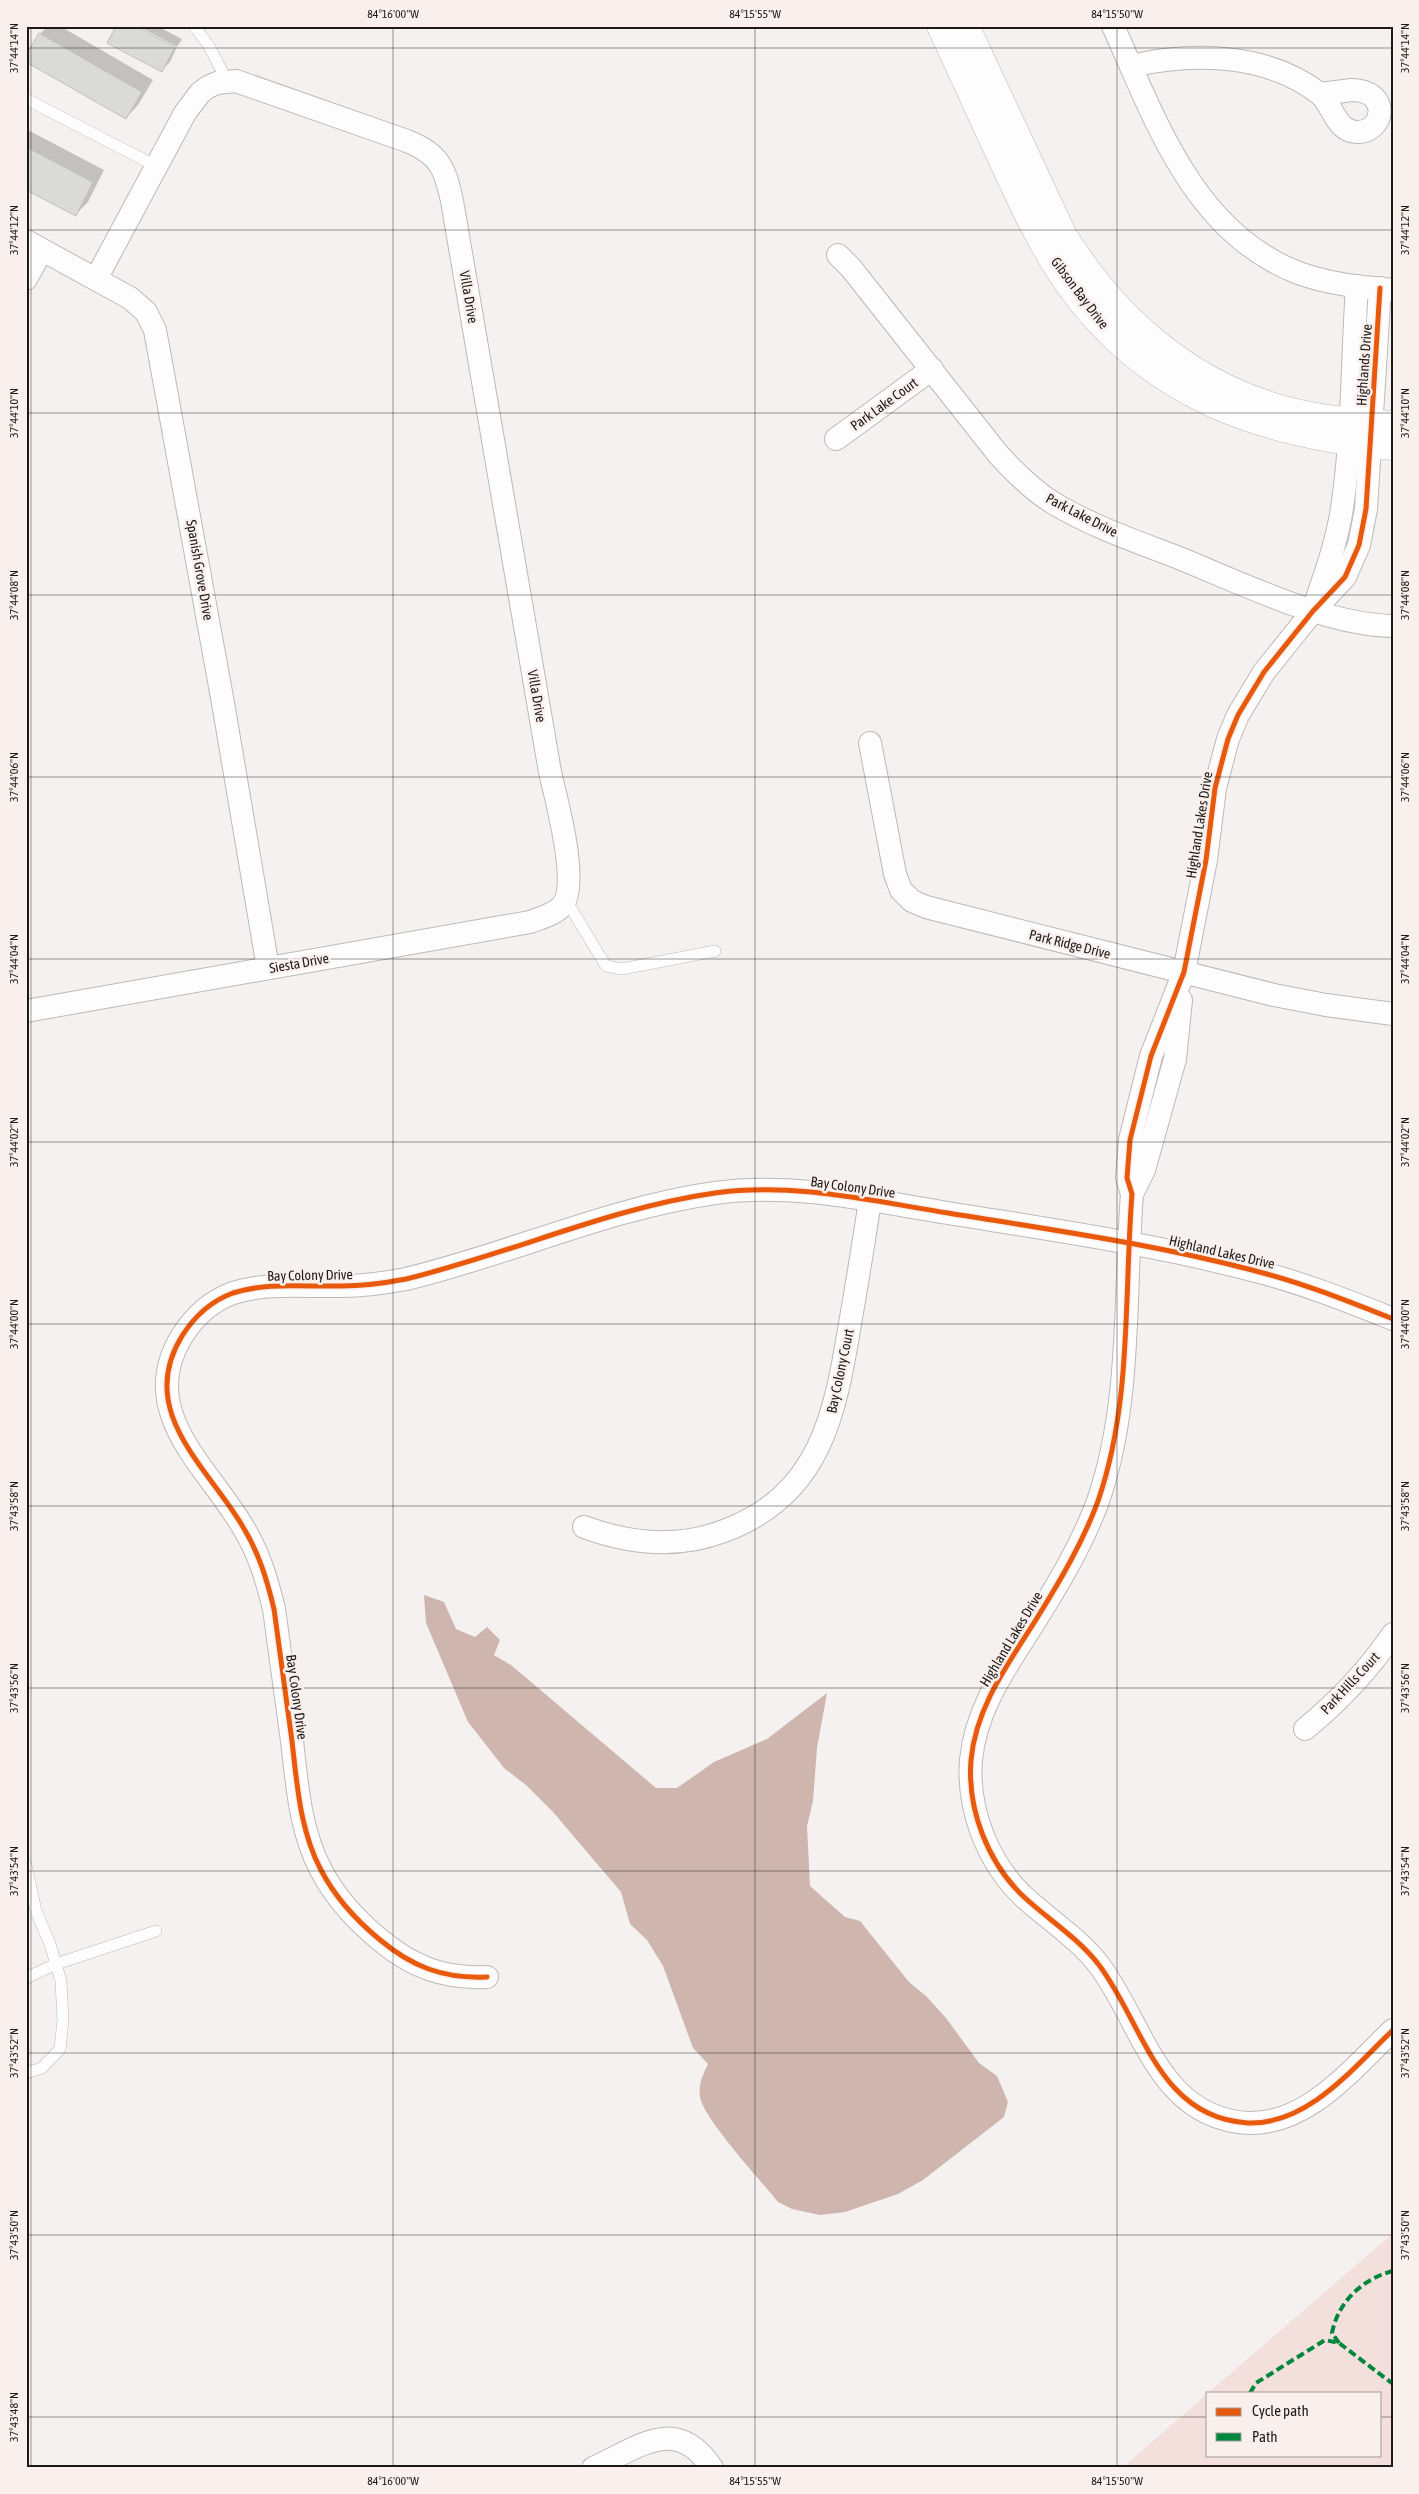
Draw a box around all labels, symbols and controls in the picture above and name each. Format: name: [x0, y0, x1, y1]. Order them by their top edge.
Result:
text: 84°16'00"W: [367, 7, 419, 21]
text: 84°15'55"W: [729, 7, 781, 21]
text: 84°15'50"W: [1091, 7, 1143, 21]
text: 37°44'14"N: [7, 23, 21, 73]
text: 37°44'14"N: [1398, 23, 1412, 73]
text: 37°44'12"N: [7, 205, 21, 255]
text: 37°44'12"N: [1398, 205, 1412, 255]
street label: Gibson Bay Drive: [1048, 254, 1112, 332]
street label: Villa Drive: [457, 269, 481, 325]
street label: Highlands Drive: [1353, 324, 1375, 406]
street label: Park Lake Court: [847, 374, 921, 434]
text: 37°44'10"N: [7, 388, 21, 438]
text: 37°44'10"N: [1398, 388, 1412, 438]
street label: Park Lake Drive: [1043, 490, 1121, 540]
street label: Spanish Grove Drive: [183, 519, 217, 621]
text: 37°44'08"N: [7, 570, 21, 620]
text: 37°44'08"N: [1398, 570, 1412, 620]
street label: Villa Drive: [525, 668, 549, 724]
text: 37°44'06"N: [7, 752, 21, 802]
text: 37°44'06"N: [1398, 752, 1412, 802]
street label: Highland Lakes Drive: [1183, 770, 1215, 880]
street label: Park Ridge Drive: [1028, 926, 1112, 962]
text: 37°44'04"N: [7, 934, 21, 984]
text: 37°44'04"N: [1398, 934, 1412, 984]
street label: Siesta Drive: [268, 950, 330, 976]
text: 37°44'02"N: [7, 1117, 21, 1167]
text: 37°44'02"N: [1398, 1117, 1412, 1167]
street label: Bay Colony Drive: [810, 1173, 896, 1201]
street label: Highland Lakes Drive: [1168, 1232, 1276, 1272]
street label: Bay Colony Drive: [267, 1266, 353, 1284]
text: 37°44'00"N: [7, 1299, 21, 1349]
text: 37°44'00"N: [1398, 1299, 1412, 1349]
street label: Bay Colony Court: [823, 1327, 857, 1415]
text: 37°43'58"N: [7, 1481, 21, 1531]
text: 37°43'58"N: [1398, 1481, 1412, 1531]
street label: Highland Lakes Drive: [976, 1589, 1046, 1689]
street label: Park Hills Court: [1317, 1649, 1383, 1717]
street label: Bay Colony Drive: [283, 1654, 311, 1740]
text: 37°43'56"N: [7, 1663, 21, 1713]
text: 37°43'56"N: [1398, 1663, 1412, 1713]
text: 37°43'54"N: [7, 1846, 21, 1896]
text: 37°43'54"N: [1398, 1846, 1412, 1896]
text: 37°43'52"N: [7, 2028, 21, 2078]
text: 37°43'52"N: [1398, 2028, 1412, 2078]
text: 37°43'50"N: [7, 2210, 21, 2260]
text: 37°43'50"N: [1398, 2210, 1412, 2260]
text: 37°43'48"N: [7, 2392, 21, 2442]
legend: [1206, 2392, 1382, 2456]
text: Cycle path: [1252, 2402, 1309, 2419]
text: Path: [1252, 2428, 1278, 2445]
text: 84°16'00"W: [367, 2474, 419, 2488]
text: 84°15'55"W: [729, 2474, 781, 2488]
text: 84°15'50"W: [1091, 2474, 1143, 2488]

